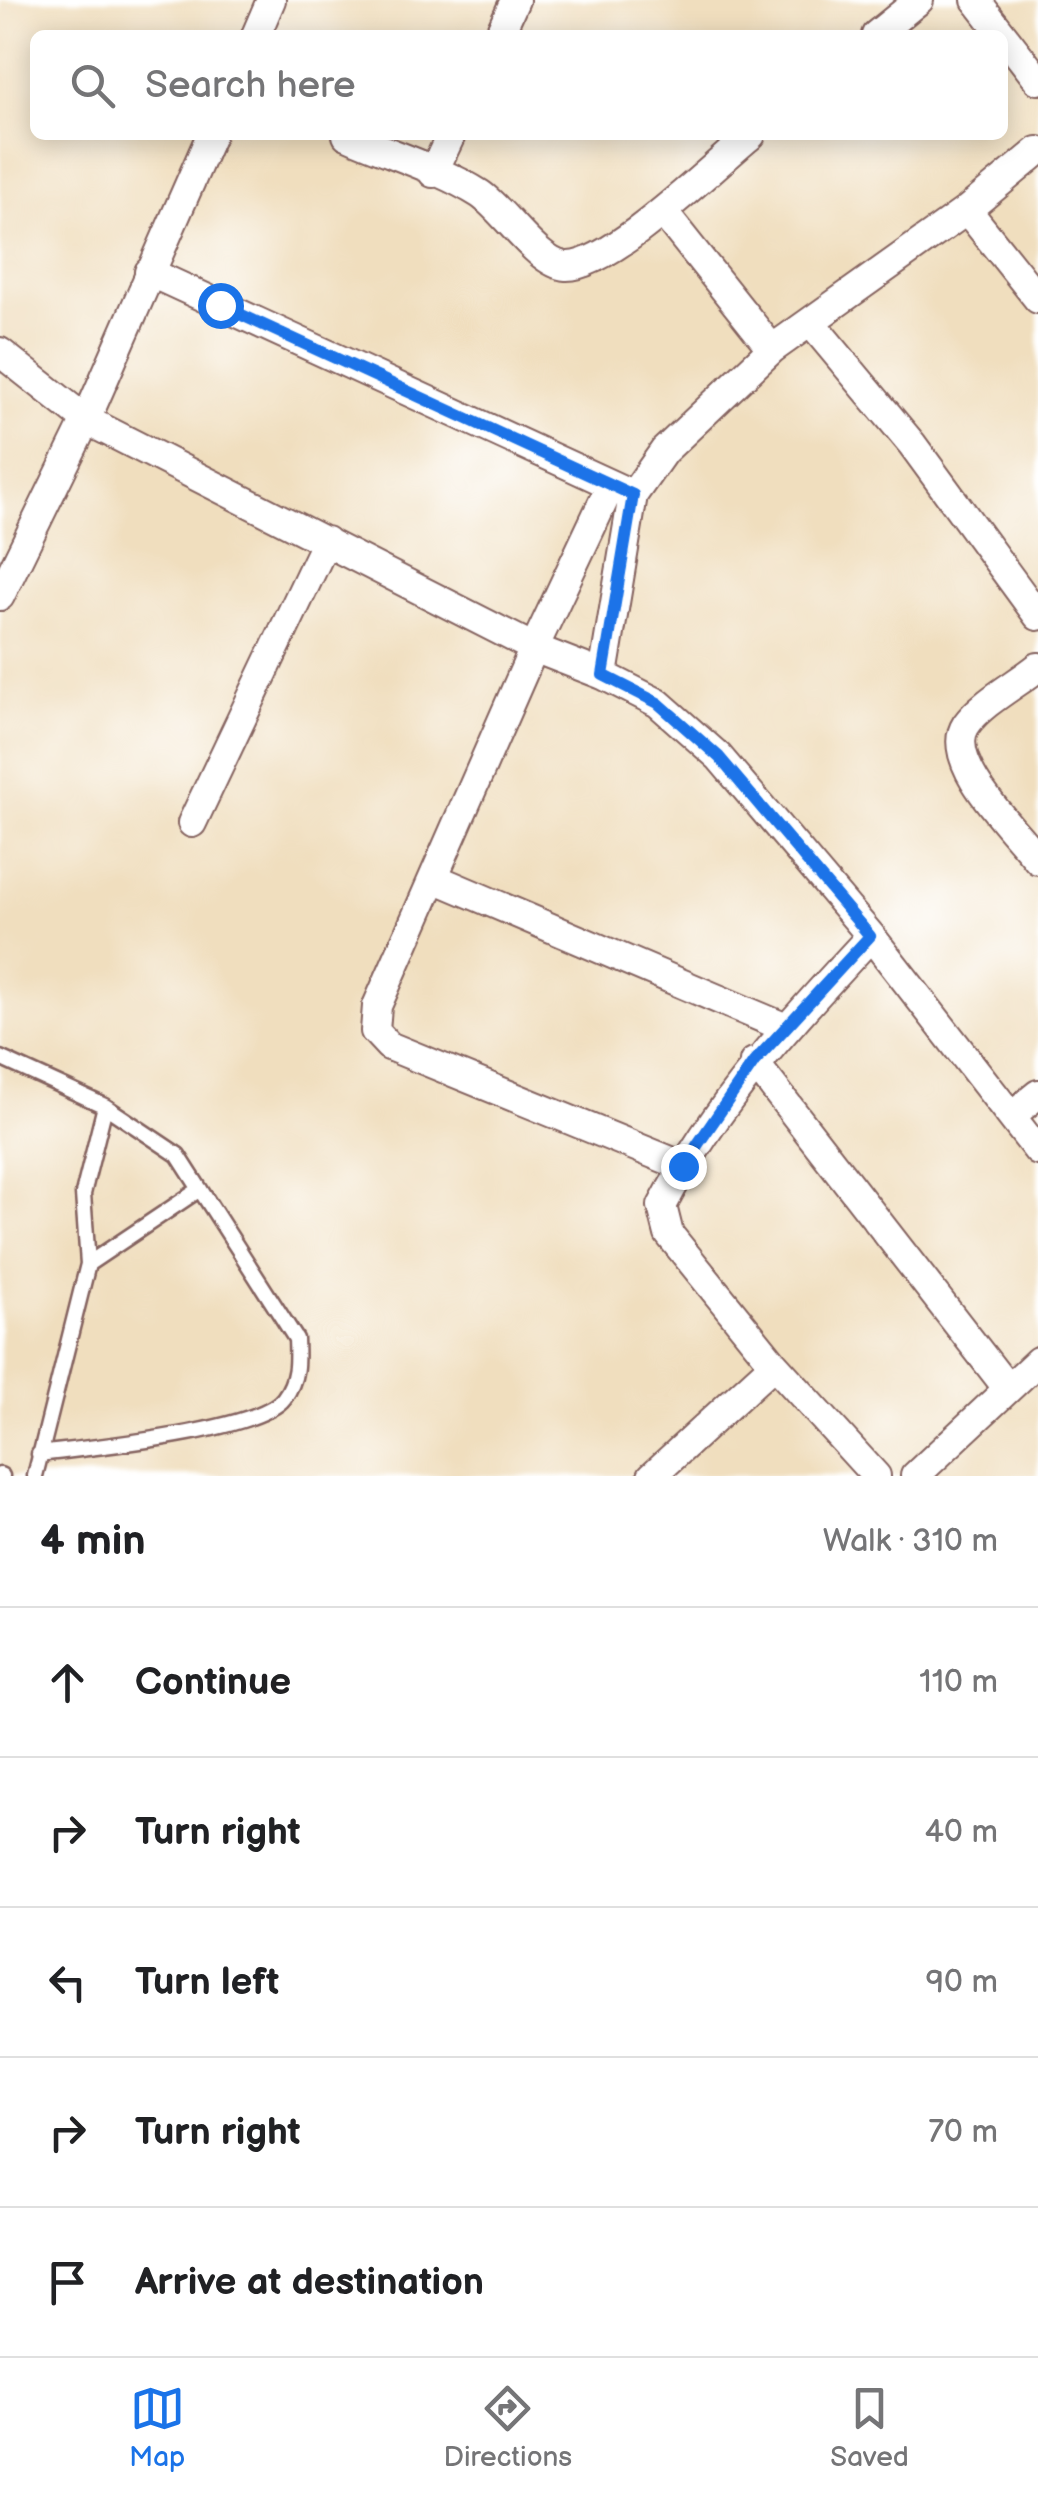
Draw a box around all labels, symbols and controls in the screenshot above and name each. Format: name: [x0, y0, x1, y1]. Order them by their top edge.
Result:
search box: [30, 30, 1008, 140]
icon: search: [65, 58, 120, 113]
text: Search here: [145, 63, 356, 108]
route start: [198, 283, 244, 329]
route end: [661, 1144, 707, 1190]
text: 4 min: [40, 1516, 146, 1567]
text: Walk · 310 m: [823, 1522, 998, 1561]
icon: ahead: [40, 1655, 95, 1710]
text: Continue: [135, 1660, 291, 1705]
text: 110 m: [919, 1663, 998, 1702]
icon: right: [40, 1805, 95, 1860]
text: Turn right: [135, 1810, 300, 1855]
text: 40 m: [925, 1813, 998, 1852]
icon: left: [40, 1955, 95, 2010]
text: Turn left: [135, 1960, 279, 2005]
text: 90 m: [926, 1963, 998, 2002]
icon: right: [40, 2105, 95, 2160]
text: Turn right: [135, 2110, 300, 2155]
text: 70 m: [928, 2113, 998, 2152]
icon: arrive: [40, 2255, 95, 2310]
text: Arrive at destination: [135, 2260, 484, 2305]
tab: Map: [129, 2381, 185, 2474]
tab: Directions: [443, 2381, 572, 2474]
tab: Saved: [830, 2381, 909, 2474]

